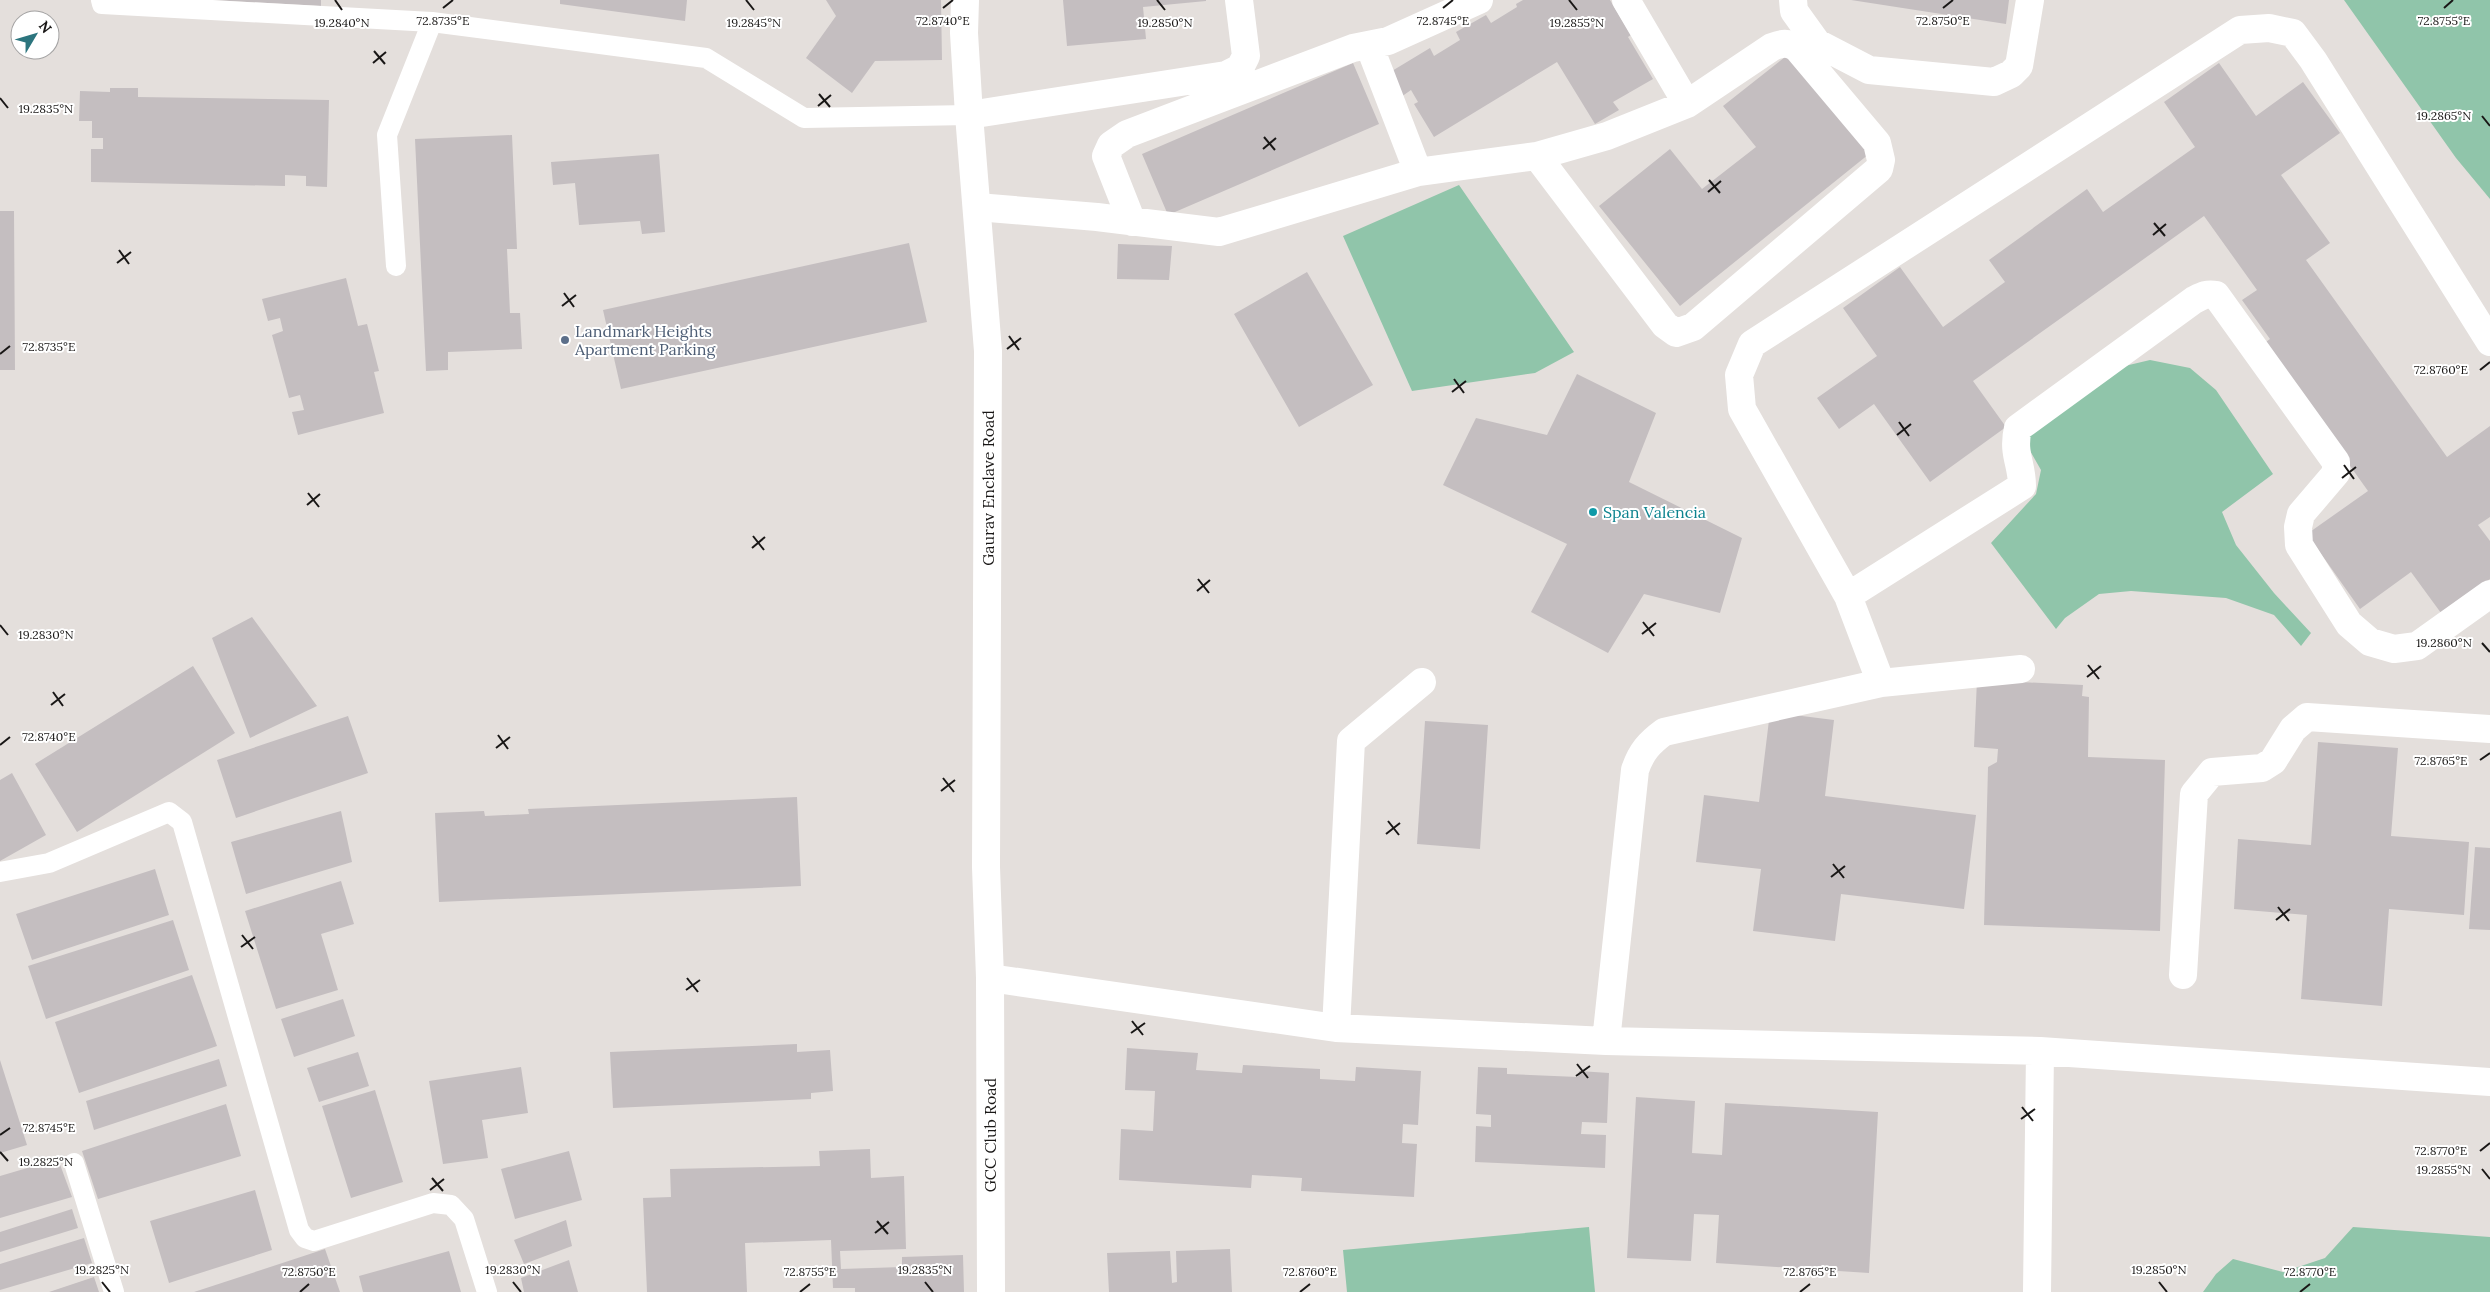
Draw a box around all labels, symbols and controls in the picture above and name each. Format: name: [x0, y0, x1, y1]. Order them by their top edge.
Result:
north arrow: [10, 10, 60, 60]
text: 72.8735°E: [417, 13, 469, 28]
text: 72.8740°E: [916, 13, 970, 28]
text: 72.8745°E: [1417, 13, 1469, 28]
text: 72.8750°E: [1916, 13, 1970, 28]
text: 72.8755°E: [2418, 13, 2470, 28]
text: 19.2840°N: [314, 15, 370, 30]
text: 19.2845°N: [727, 15, 781, 30]
text: 19.2850°N: [1137, 15, 1193, 30]
text: 19.2855°N: [1550, 15, 1604, 30]
text: N: [35, 17, 56, 37]
text: 19.2835°N: [19, 101, 73, 116]
text: 19.2865°N: [2417, 108, 2471, 123]
place label: Landmark Heights Apartment Parking: [574, 321, 717, 359]
marker: Landmark Heights Apartment Parking: [559, 334, 571, 346]
text: 72.8735°E: [23, 339, 75, 354]
text: 72.8760°E: [2414, 362, 2468, 377]
street label: Gaurav Enclave Road: [978, 410, 998, 566]
place label: Span Valencia: [1603, 502, 1706, 522]
marker: Span Valencia: [1587, 506, 1599, 518]
text: 19.2830°N: [18, 627, 74, 642]
text: 19.2860°N: [2416, 635, 2472, 650]
text: 72.8740°E: [22, 729, 76, 744]
text: 72.8765°E: [2414, 753, 2468, 768]
street label: GCC Club Road: [980, 1077, 1000, 1192]
text: 72.8745°E: [23, 1120, 75, 1135]
text: 72.8770°E: [2415, 1143, 2467, 1158]
text: 19.2825°N: [19, 1154, 73, 1169]
text: 19.2855°N: [2417, 1162, 2471, 1177]
text: 19.2825°N: [75, 1262, 129, 1277]
text: 19.2830°N: [485, 1262, 541, 1277]
text: 19.2835°N: [898, 1262, 952, 1277]
text: 19.2850°N: [2131, 1262, 2187, 1277]
text: 72.8750°E: [282, 1264, 336, 1279]
text: 72.8755°E: [784, 1264, 836, 1279]
text: 72.8760°E: [1283, 1264, 1337, 1279]
text: 72.8765°E: [1783, 1264, 1837, 1279]
text: 72.8770°E: [2284, 1264, 2336, 1279]

